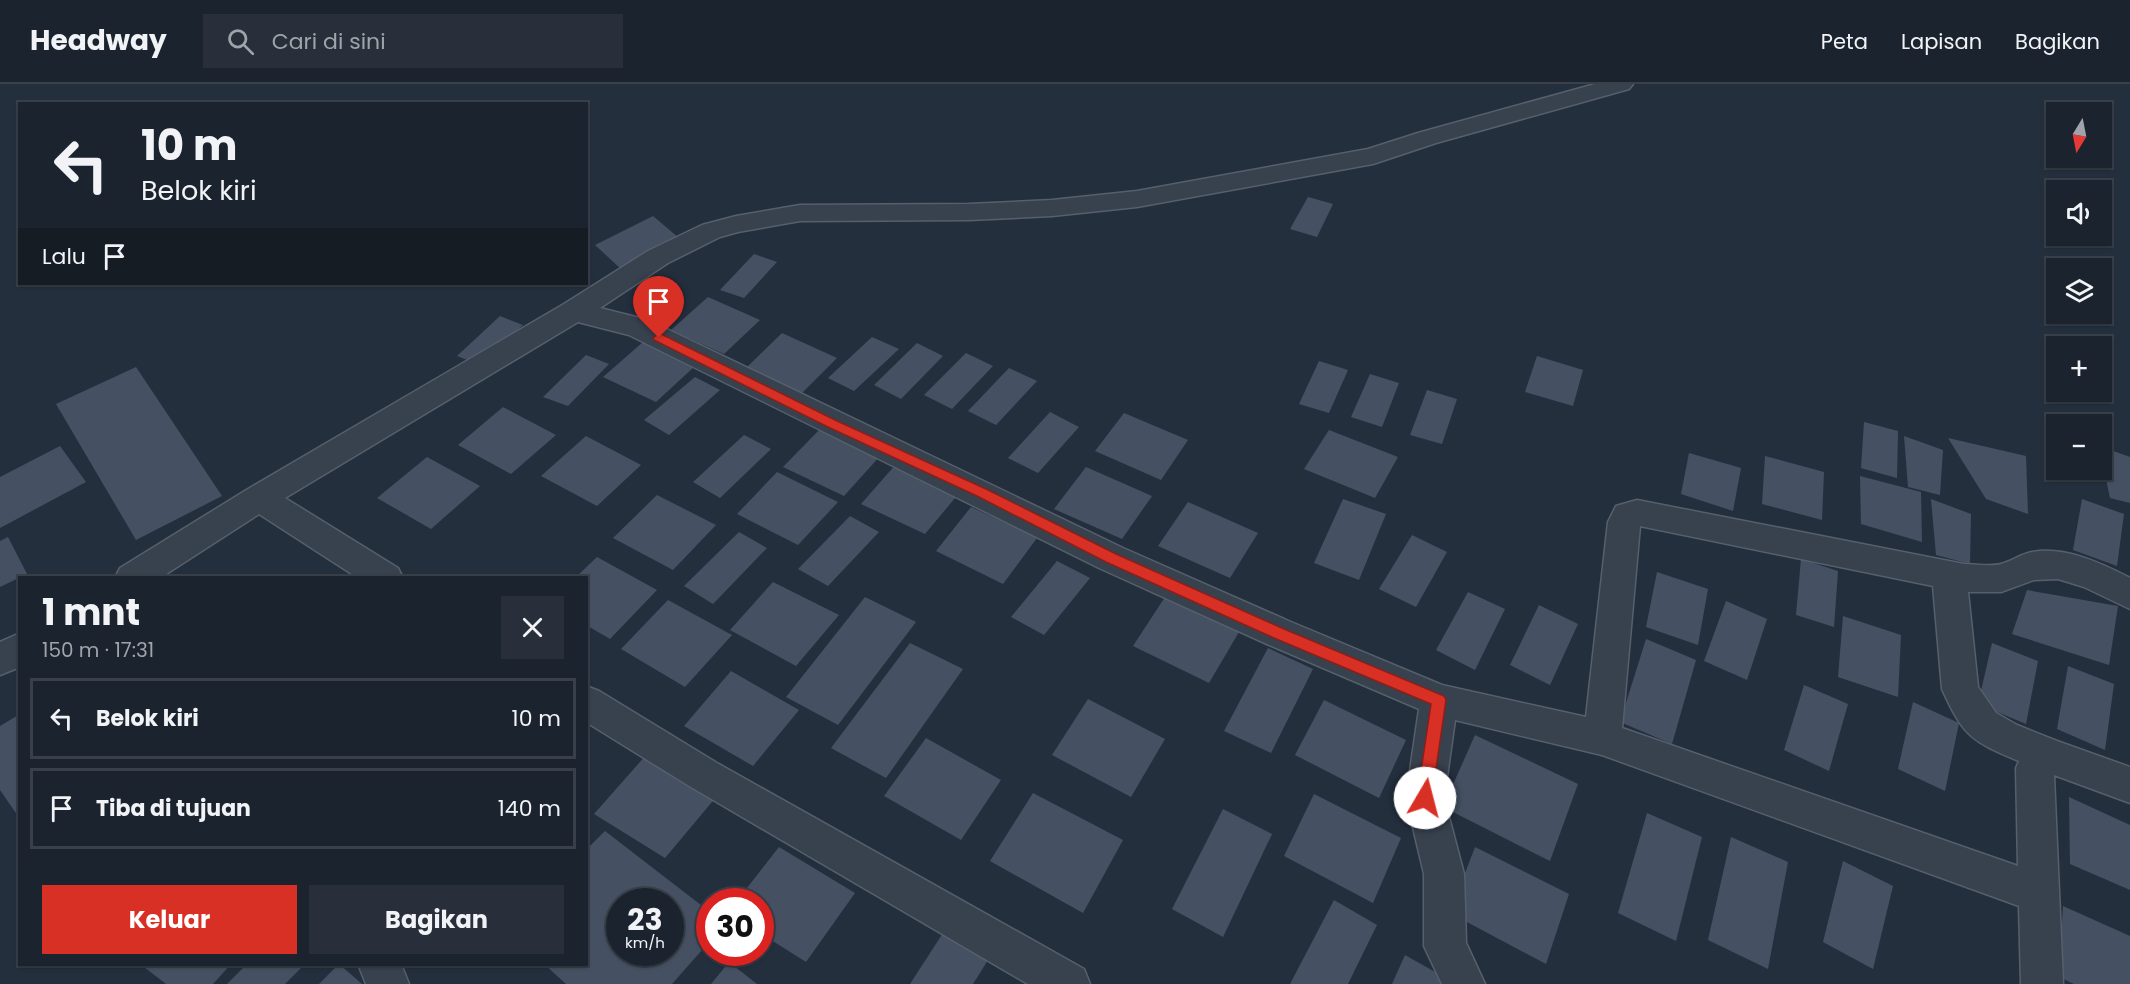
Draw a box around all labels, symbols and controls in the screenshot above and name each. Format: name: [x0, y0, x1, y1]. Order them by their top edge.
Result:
search box: [203, 14, 623, 68]
text: Headway: [30, 21, 167, 60]
icon: search: [224, 25, 257, 58]
text: Cari di sini: [272, 26, 386, 57]
text: Peta: [1821, 27, 1868, 56]
text: Lapisan: [1901, 27, 1982, 56]
text: Bagikan: [2015, 27, 2100, 56]
north arrow: [2046, 102, 2112, 168]
map controls: [2046, 102, 2112, 480]
text: 10 m: [141, 116, 238, 175]
icon: left: [42, 126, 120, 204]
text: Belok kiri: [141, 172, 257, 209]
button: sound: [2046, 180, 2112, 246]
icon: arrive: [98, 240, 131, 273]
text: Lalu: [42, 241, 86, 272]
button: layers: [2046, 258, 2112, 324]
pin: [633, 276, 684, 338]
icon: arrive: [642, 285, 675, 318]
button: +: [2046, 336, 2112, 402]
button: −: [2046, 414, 2112, 480]
text: 1 mnt: [42, 587, 140, 638]
button: close: [501, 596, 564, 659]
text: 150 m · 17:31: [42, 636, 154, 664]
icon: left: [45, 702, 78, 735]
text: Belok kiri: [96, 703, 199, 734]
text: 10 m: [512, 703, 561, 734]
position arrow: [1393, 766, 1457, 830]
icon: arrive: [45, 792, 78, 825]
text: Tiba di tujuan: [96, 793, 251, 824]
text: 140 m: [498, 793, 561, 824]
button: Keluar: [42, 885, 297, 954]
button: Bagikan: [309, 885, 564, 954]
speed limit sign: 30: [696, 888, 774, 966]
text: 23: [627, 898, 663, 941]
text: km/h: [625, 932, 665, 953]

